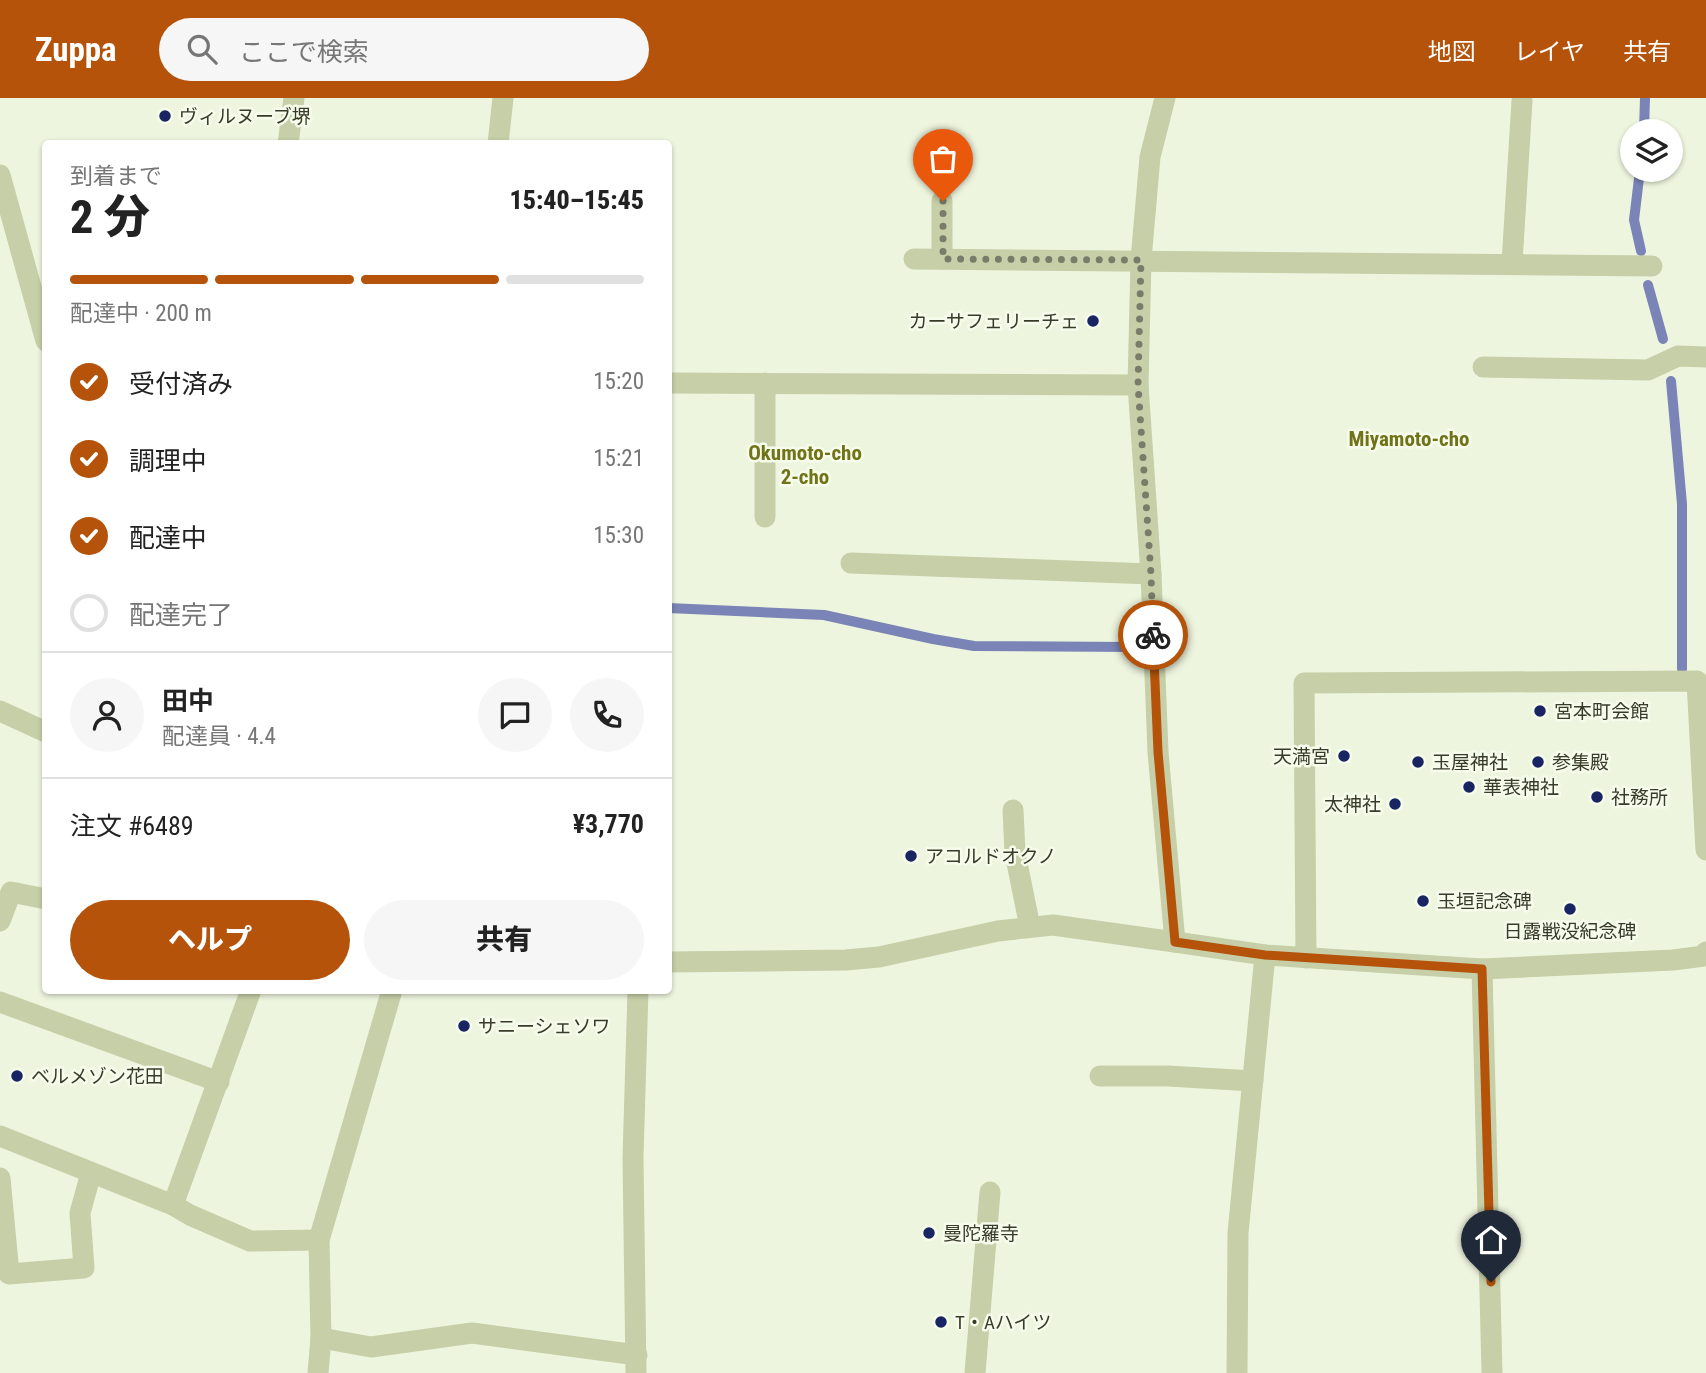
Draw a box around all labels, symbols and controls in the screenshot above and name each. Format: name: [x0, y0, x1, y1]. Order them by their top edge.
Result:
search box: [159, 18, 649, 81]
text: Zuppa: [35, 30, 117, 69]
icon: search: [183, 30, 221, 68]
text: ここで検索: [239, 37, 369, 67]
text: 地図: [1428, 38, 1476, 66]
text: レイヤ: [1514, 38, 1585, 66]
text: 共有: [1623, 38, 1671, 66]
place label: ヴィルヌーブ堺: [179, 105, 311, 128]
marker: ヴィルヌーブ堺: [157, 108, 173, 124]
map controls: [1620, 119, 1683, 182]
button: layers: [1620, 119, 1683, 182]
pin: [913, 129, 973, 201]
icon: bag: [924, 140, 962, 178]
text: 到着まで: [70, 163, 162, 190]
text: 15:40–15:45: [510, 185, 644, 215]
text: 2 分: [70, 190, 150, 244]
text: 配達中 · 200 m: [70, 300, 212, 327]
place label: カーサフェリーチェ: [908, 310, 1079, 333]
marker: カーサフェリーチェ: [1085, 313, 1101, 329]
icon: check: [70, 363, 108, 401]
text: 15:20: [593, 368, 644, 395]
text: 受付済み: [129, 369, 233, 399]
district label: Miyamoto-cho: [1349, 427, 1469, 451]
icon: check: [70, 440, 108, 478]
district label: Okumoto-cho 2-cho: [748, 441, 862, 489]
text: 15:21: [593, 445, 644, 472]
text: 調理中: [129, 446, 207, 476]
icon: check: [70, 517, 108, 555]
text: 15:30: [593, 522, 644, 549]
text: 配達中: [129, 523, 207, 553]
text: 配達完了: [129, 600, 233, 630]
courier: [1118, 600, 1188, 670]
icon: bike: [1134, 616, 1172, 654]
button: person: [70, 678, 144, 752]
button: chat: [478, 678, 552, 752]
button: phone: [570, 678, 644, 752]
text: 田中: [162, 686, 214, 716]
place label: 宮本町会館: [1554, 700, 1649, 723]
marker: 宮本町会館: [1532, 703, 1548, 719]
text: 配達員 · 4.4: [162, 723, 276, 750]
place label: 天満宮: [1273, 745, 1330, 768]
marker: 天満宮: [1336, 748, 1352, 764]
place label: 玉屋神社: [1432, 751, 1508, 774]
place label: 参集殿: [1552, 751, 1609, 774]
marker: 玉屋神社: [1410, 754, 1426, 770]
marker: 参集殿: [1530, 754, 1546, 770]
place label: 華表神社: [1483, 776, 1559, 799]
marker: 華表神社: [1461, 779, 1477, 795]
place label: 社務所: [1611, 786, 1668, 809]
marker: 社務所: [1589, 789, 1605, 805]
place label: 太神社: [1324, 793, 1381, 816]
marker: 太神社: [1387, 796, 1403, 812]
text: ¥3,770: [573, 809, 644, 839]
text: 注文 #6489: [70, 811, 194, 841]
place label: アコルドオクノ: [925, 845, 1056, 868]
marker: アコルドオクノ: [903, 848, 919, 864]
place label: 玉垣記念碑: [1437, 890, 1532, 913]
marker: 玉垣記念碑: [1415, 893, 1431, 909]
button: ヘルプ: [70, 900, 350, 980]
button: 共有: [364, 900, 644, 980]
marker: 日露戦没紀念碑: [1562, 901, 1578, 917]
place label: 日露戦没紀念碑: [1503, 920, 1637, 943]
place label: サニーシェソワ: [478, 1015, 611, 1038]
marker: サニーシェソワ: [456, 1018, 472, 1034]
place label: ベルメゾン花田: [31, 1065, 164, 1088]
marker: ベルメゾン花田: [9, 1068, 25, 1084]
pin: [1461, 1210, 1521, 1282]
icon: home: [1472, 1221, 1510, 1259]
place label: 曼陀羅寺: [943, 1222, 1019, 1245]
marker: 曼陀羅寺: [921, 1225, 937, 1241]
place label: T・Aハイツ: [955, 1311, 1051, 1334]
marker: T・Aハイツ: [933, 1314, 949, 1330]

